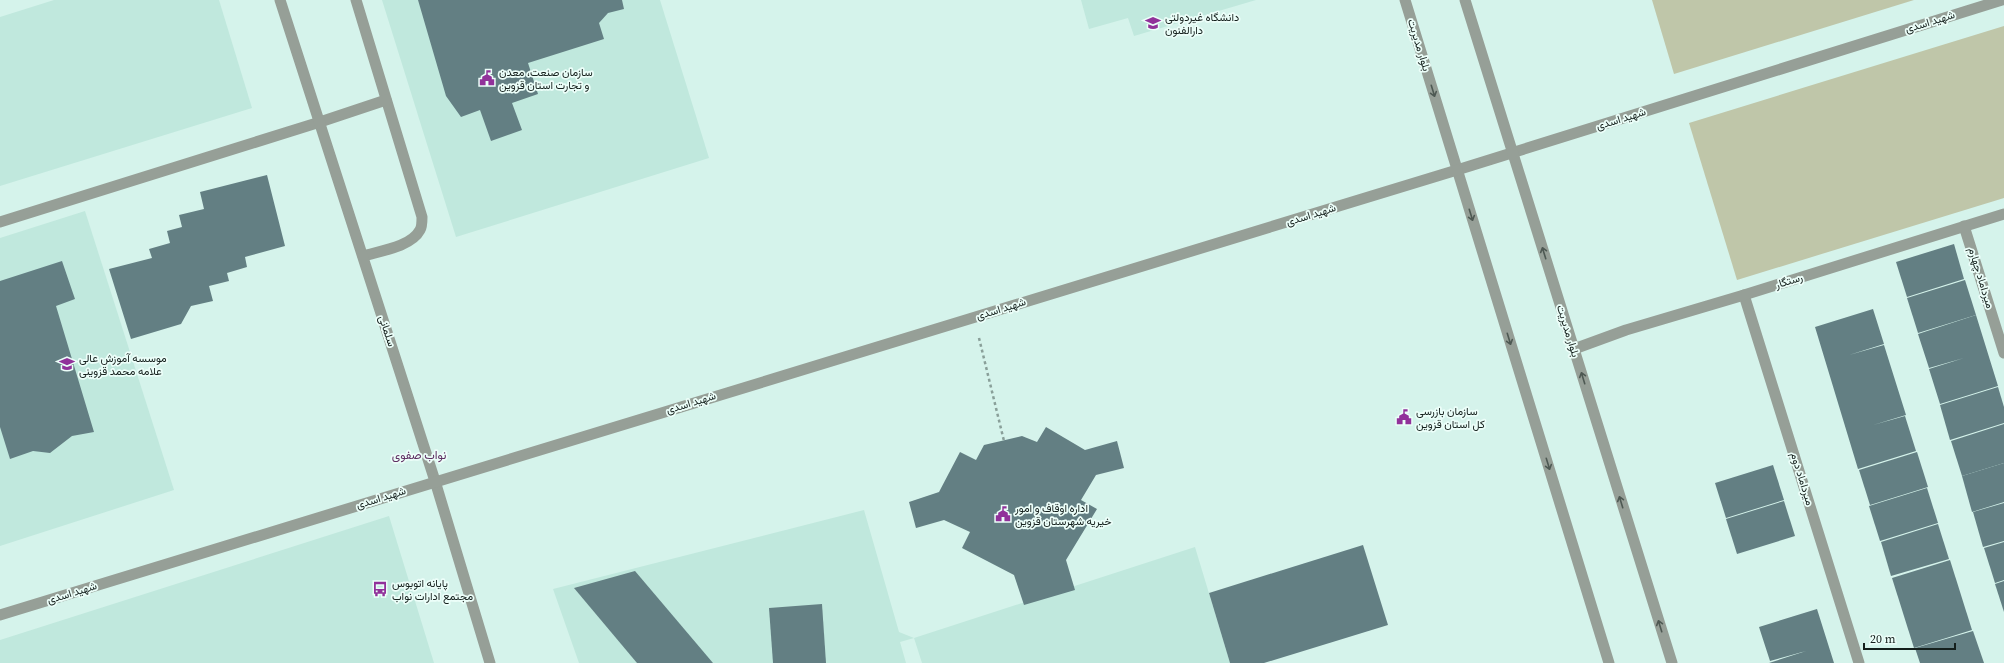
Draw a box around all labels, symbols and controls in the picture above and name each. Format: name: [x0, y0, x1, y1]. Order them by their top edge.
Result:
street label: شهید اسدی: [1903, 7, 1957, 37]
place label: دانشگاه غیردولتی دارالفنون: [1165, 10, 1239, 38]
school or university icon: دانشگاه غیردولتی دارالفنون: [1144, 14, 1162, 32]
street label: بلوار مدیریت: [1404, 17, 1434, 73]
place label: سازمان صنعت، معدن و تجارت استان قزوین: [499, 65, 593, 93]
public building icon: سازمان صنعت، معدن و تجارت استان قزوین: [478, 69, 496, 87]
one-way arrow: [1430, 84, 1437, 97]
street label: شهید اسدی: [1594, 104, 1648, 134]
street label: شهید اسدی: [1284, 200, 1338, 230]
one-way arrow: [1468, 208, 1475, 221]
street label: میرداماد چهارم: [1965, 246, 1997, 311]
one-way arrow: [1540, 247, 1547, 260]
street label: رستگار: [1772, 270, 1805, 293]
street label: شهید اسدی: [974, 294, 1028, 324]
street label: بلوار مدیریت: [1553, 303, 1583, 359]
street label: سلمانی: [375, 314, 399, 349]
one-way arrow: [1506, 333, 1513, 346]
place label: موسسه آموزش عالی علامه محمد قزوینی: [79, 351, 167, 379]
school or university icon: موسسه آموزش عالی علامه محمد قزوینی: [58, 355, 76, 373]
one-way arrow: [1579, 371, 1586, 384]
street label: شهید اسدی: [664, 388, 718, 418]
place label: سازمان بازرسی کل استان قزوین: [1416, 404, 1485, 432]
public building icon: سازمان بازرسی کل استان قزوین: [1395, 408, 1413, 426]
district label: نواب صفوی: [392, 447, 446, 463]
street label: میرداماد دوم: [1787, 451, 1817, 507]
one-way arrow: [1544, 457, 1552, 469]
street label: شهید اسدی: [354, 483, 408, 513]
one-way arrow: [1617, 495, 1624, 508]
place label: اداره اوقاف و امور خیریه شهرستان قزوین: [1014, 501, 1112, 529]
public building icon: اداره اوقاف و امور خیریه شهرستان قزوین: [994, 505, 1012, 523]
place label: پایانه اتوبوس مجتمع ادارات نواب: [392, 576, 473, 604]
street label: شهید اسدی: [45, 578, 99, 608]
bus stop icon: پایانه اتوبوس مجتمع ادارات نواب: [371, 580, 389, 598]
one-way arrow: [1656, 619, 1663, 632]
scale bar: [1864, 625, 1955, 651]
text: 20 m: [1870, 631, 1896, 647]

